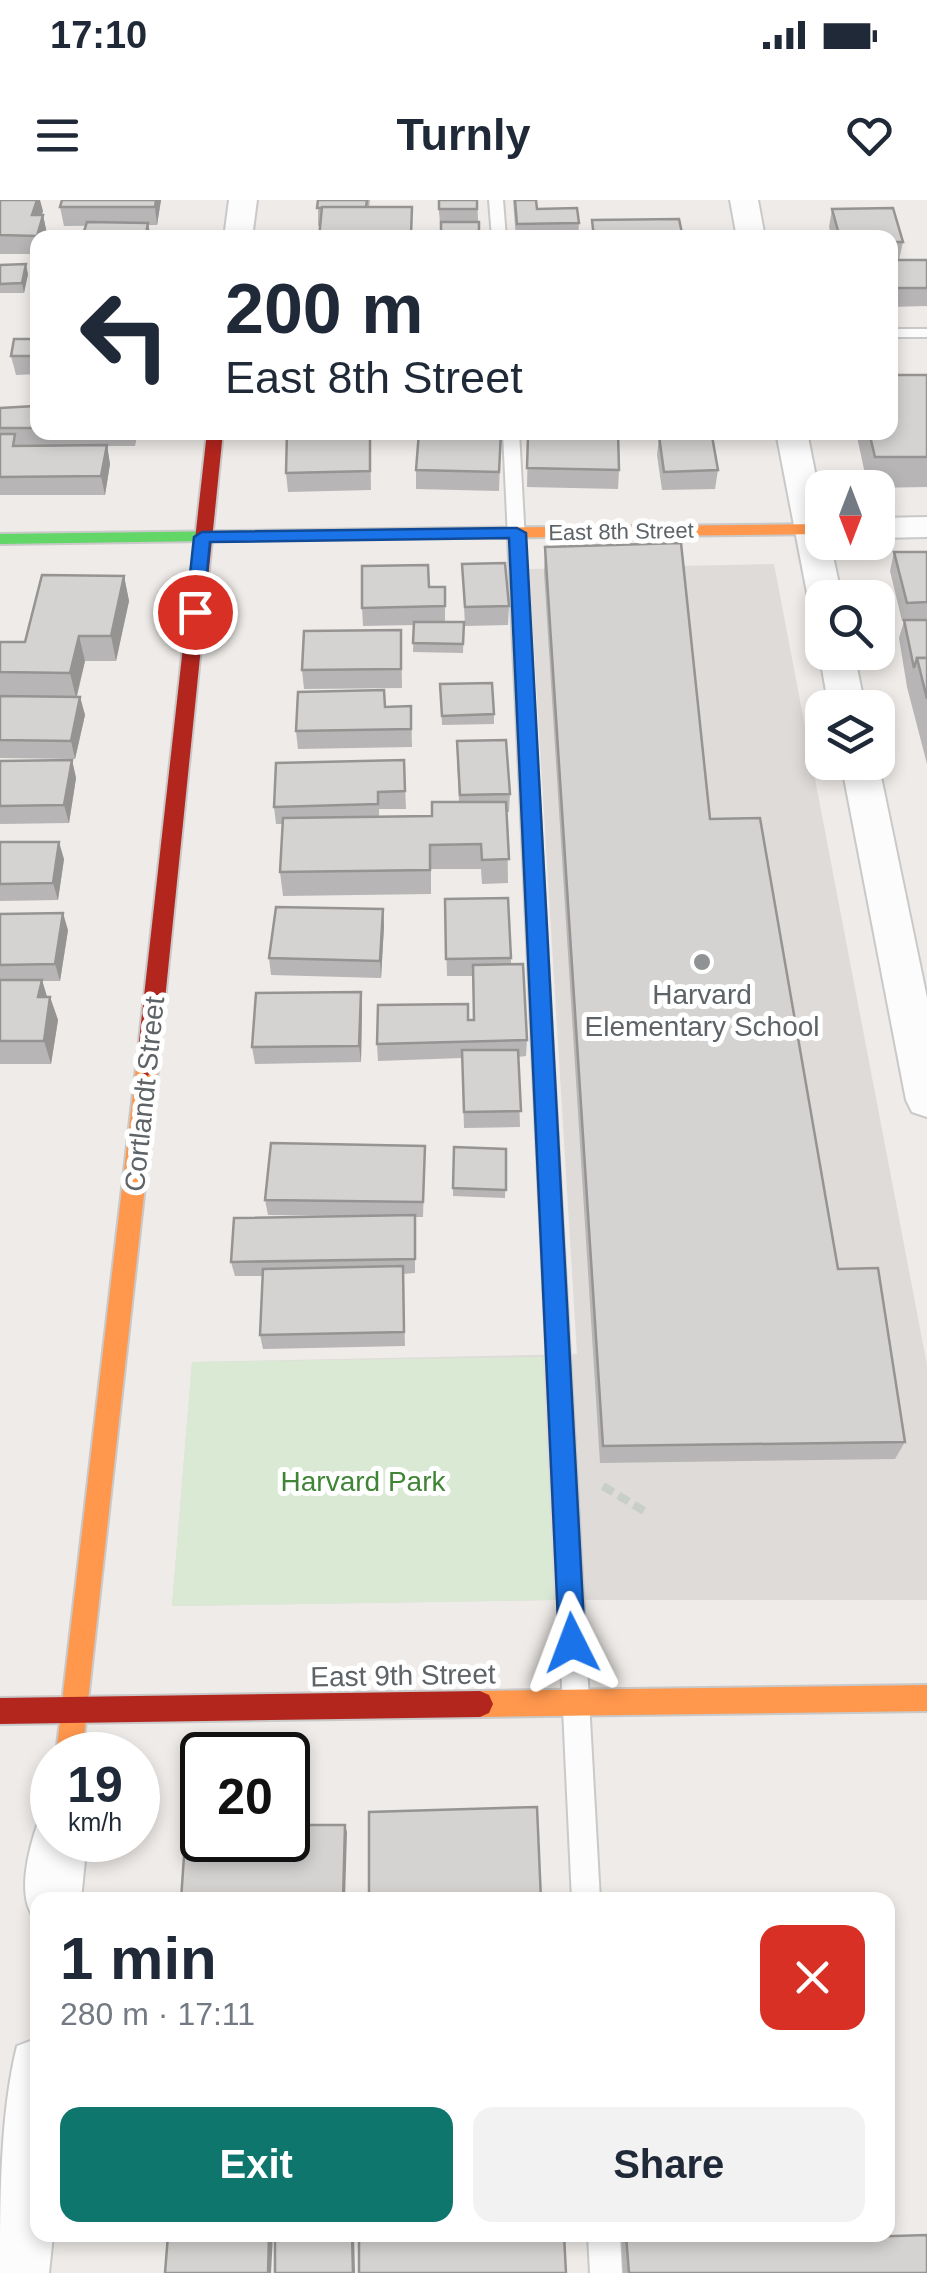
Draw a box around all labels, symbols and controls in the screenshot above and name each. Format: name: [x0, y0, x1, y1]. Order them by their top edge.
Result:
text: 17:10: [50, 14, 147, 56]
icon: menu: [30, 108, 85, 163]
icon: heart: [842, 108, 897, 163]
text: Turnly: [396, 109, 531, 160]
icon: left: [60, 270, 190, 400]
text: 200 m: [225, 270, 423, 348]
text: East 8th Street: [225, 352, 523, 403]
north arrow: [805, 470, 895, 560]
map controls: [805, 470, 895, 780]
street label: East 8th Street: [548, 518, 694, 545]
pin: [153, 570, 238, 655]
button: search: [805, 580, 895, 670]
icon: arrive: [168, 585, 223, 640]
button: layers: [805, 690, 895, 780]
marker: Harvard Elementary School: [691, 951, 713, 973]
place label: Harvard Elementary School: [584, 979, 820, 1042]
street label: Cortlandt Street: [119, 995, 170, 1193]
park label: Harvard Park: [281, 1466, 446, 1497]
position arrow: [520, 1591, 624, 1695]
street label: East 9th Street: [310, 1658, 496, 1693]
speed limit sign: 20: [180, 1732, 310, 1862]
text: 19: [67, 1757, 123, 1813]
text: km/h: [68, 1808, 122, 1836]
text: 1 min: [60, 1925, 217, 1992]
button: close: [760, 1925, 865, 2030]
text: 280 m · 17:11: [60, 1996, 255, 2032]
button: Exit: [60, 2107, 453, 2222]
button: Share: [473, 2107, 865, 2222]

